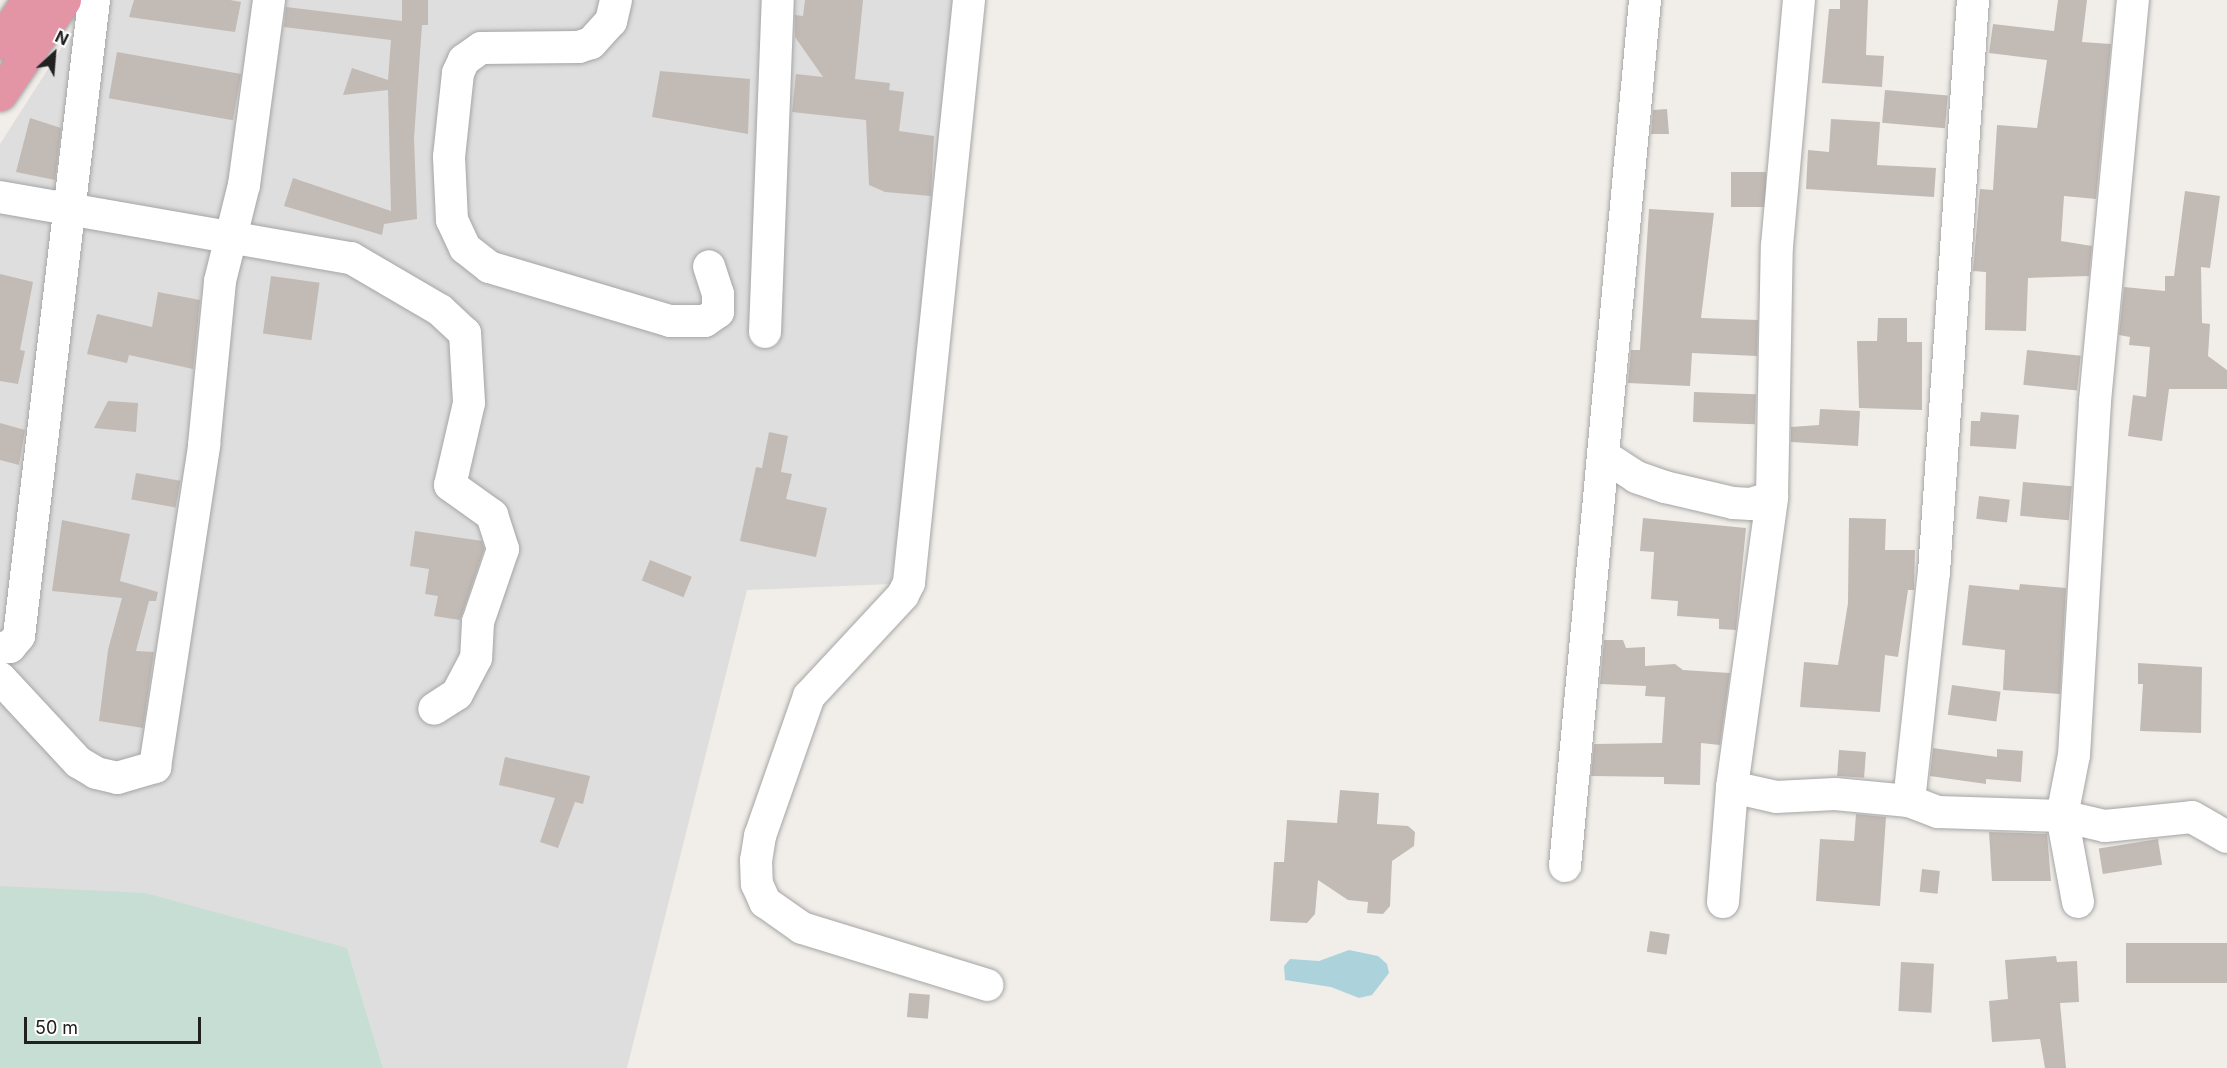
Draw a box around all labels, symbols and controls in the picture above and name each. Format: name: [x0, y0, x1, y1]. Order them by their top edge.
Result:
north arrow: [24, 24, 84, 84]
text: N: [52, 26, 72, 49]
scale bar: [27, 1005, 204, 1043]
text: 50 m: [35, 1017, 78, 1038]

